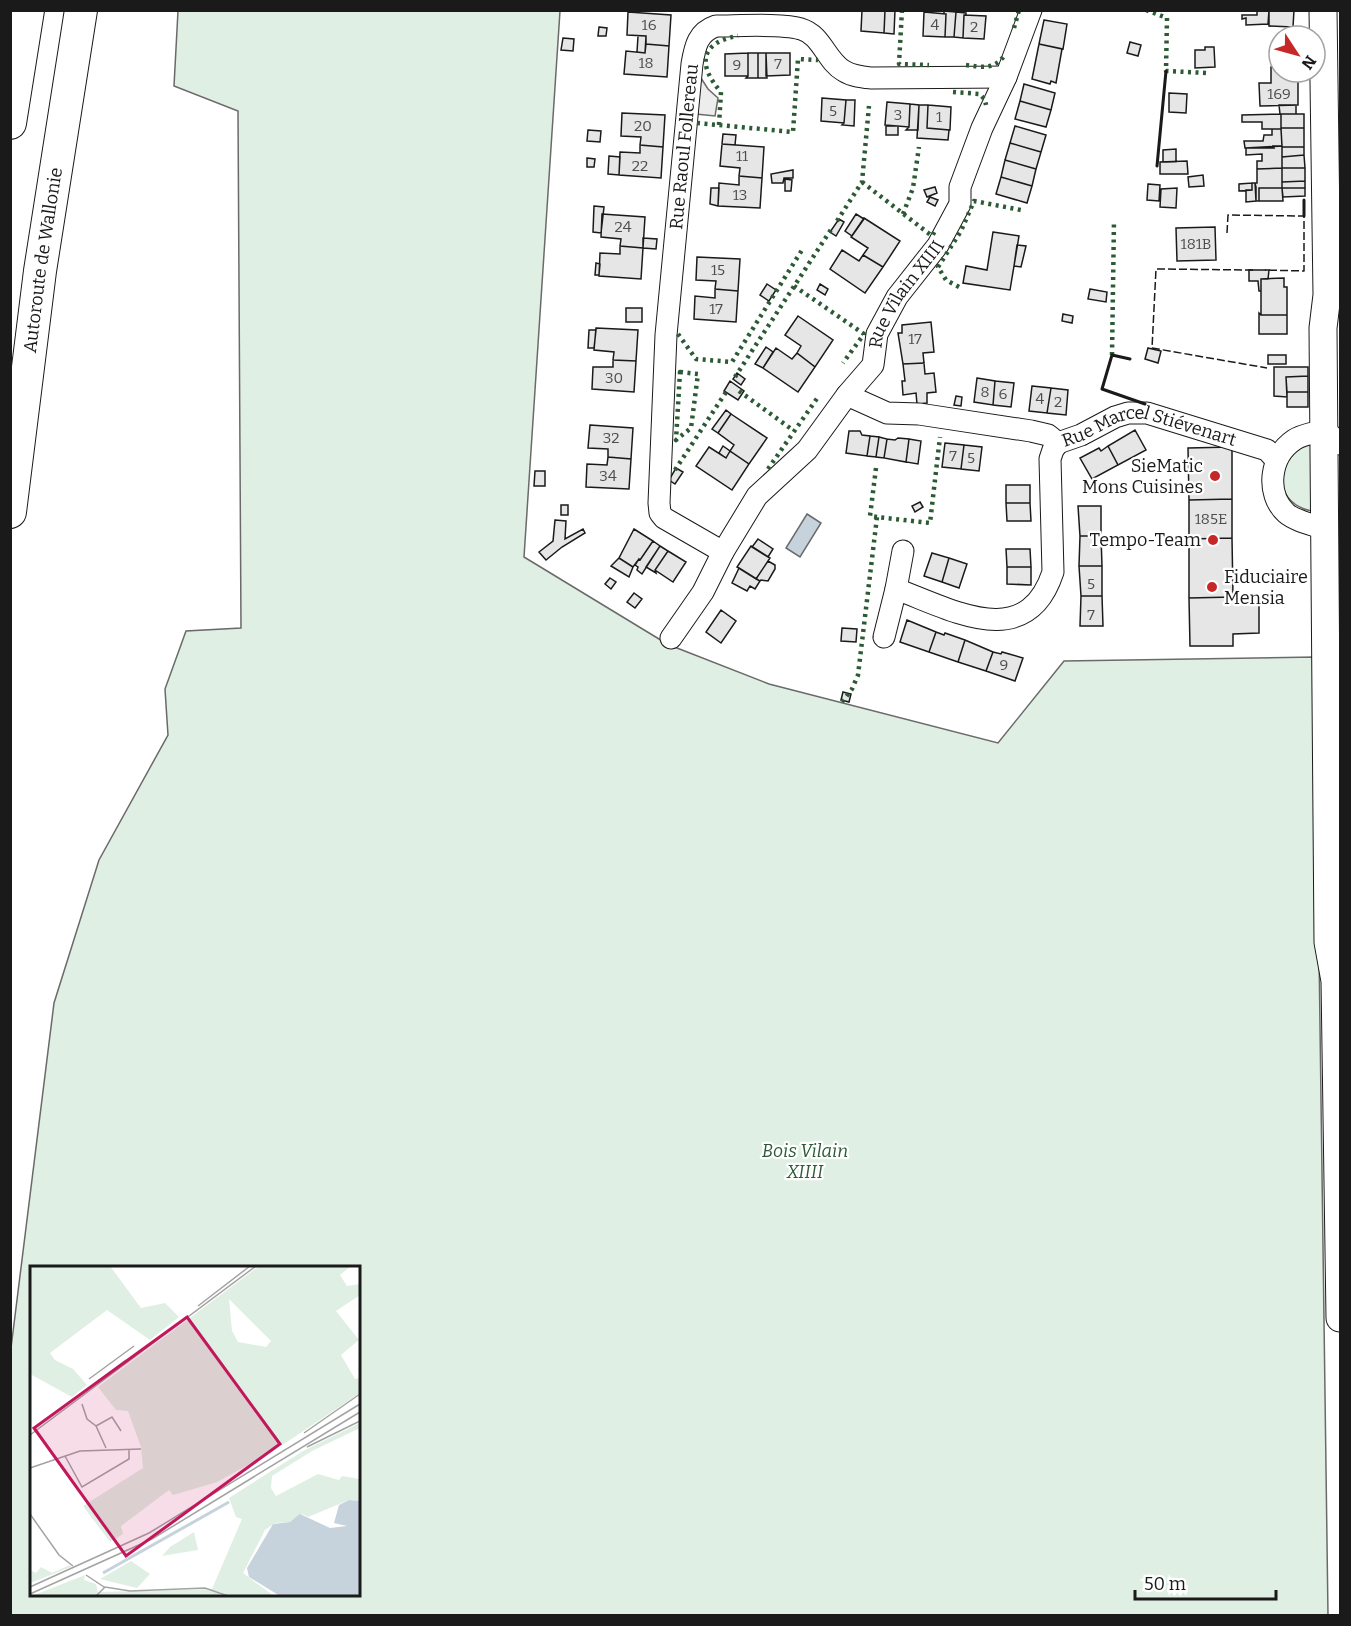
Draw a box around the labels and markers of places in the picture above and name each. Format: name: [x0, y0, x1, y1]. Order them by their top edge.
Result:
place label: SieMatic Mons Cuisines: [1082, 455, 1203, 498]
marker: SieMatic Mons Cuisines: [1208, 469, 1222, 483]
place label: Tempo-Team: [1090, 529, 1201, 551]
marker: Tempo-Team: [1206, 533, 1220, 547]
place label: Fiduciaire Mensia: [1224, 566, 1308, 609]
marker: Fiduciaire Mensia: [1205, 580, 1219, 594]

